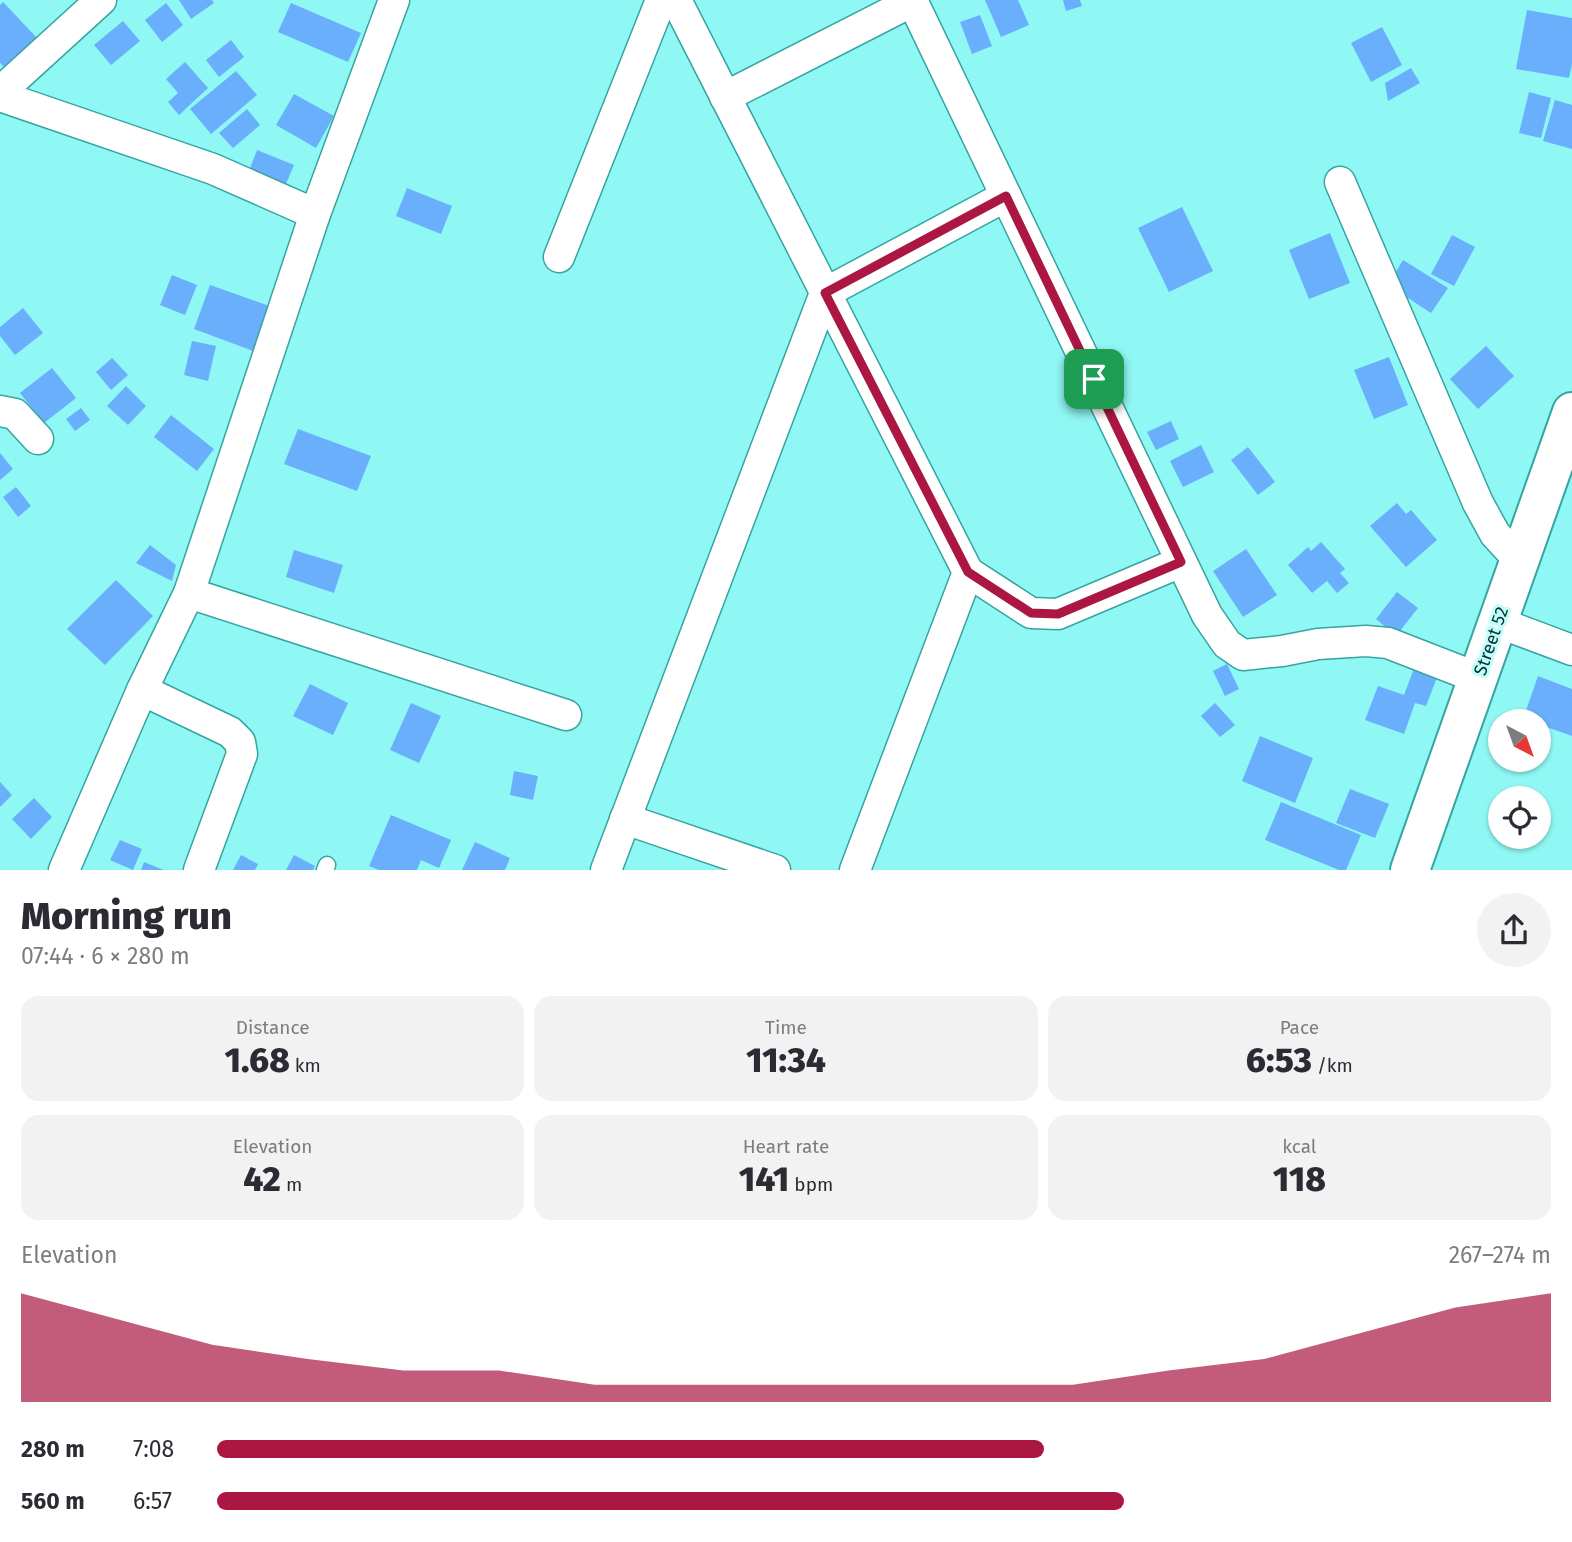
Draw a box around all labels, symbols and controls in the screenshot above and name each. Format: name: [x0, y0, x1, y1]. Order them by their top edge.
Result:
pin: [1064, 349, 1124, 409]
icon: arrive: [1075, 360, 1113, 398]
street label: Street 52: [1469, 604, 1513, 678]
north arrow: [1488, 709, 1550, 772]
map controls: [1488, 709, 1551, 849]
button: locate: [1488, 786, 1551, 849]
text: Morning run: [21, 893, 232, 939]
button: share: [1477, 893, 1551, 967]
text: 07:44 · 6 × 280 m: [21, 942, 190, 970]
text: Distance: [236, 1016, 310, 1039]
text: Time: [765, 1016, 807, 1039]
text: Pace: [1280, 1016, 1319, 1039]
text: 1.68: [224, 1039, 290, 1081]
text: 11:34: [746, 1039, 826, 1081]
text: 6:53: [1246, 1039, 1312, 1081]
text: km: [290, 1054, 321, 1077]
text: /km: [1312, 1054, 1353, 1077]
text: Elevation: [233, 1135, 312, 1158]
text: Heart rate: [743, 1135, 829, 1158]
text: kcal: [1282, 1135, 1316, 1158]
text: 42: [243, 1158, 281, 1200]
text: 141: [739, 1158, 789, 1200]
text: 118: [1273, 1158, 1326, 1200]
text: m: [281, 1173, 302, 1196]
text: bpm: [789, 1173, 833, 1196]
text: Elevation: [21, 1241, 117, 1269]
text: 267–274 m: [1449, 1241, 1551, 1269]
text: 280 m: [21, 1435, 85, 1463]
text: 7:08: [133, 1435, 174, 1463]
text: 560 m: [21, 1487, 85, 1515]
text: 6:57: [133, 1487, 172, 1515]

